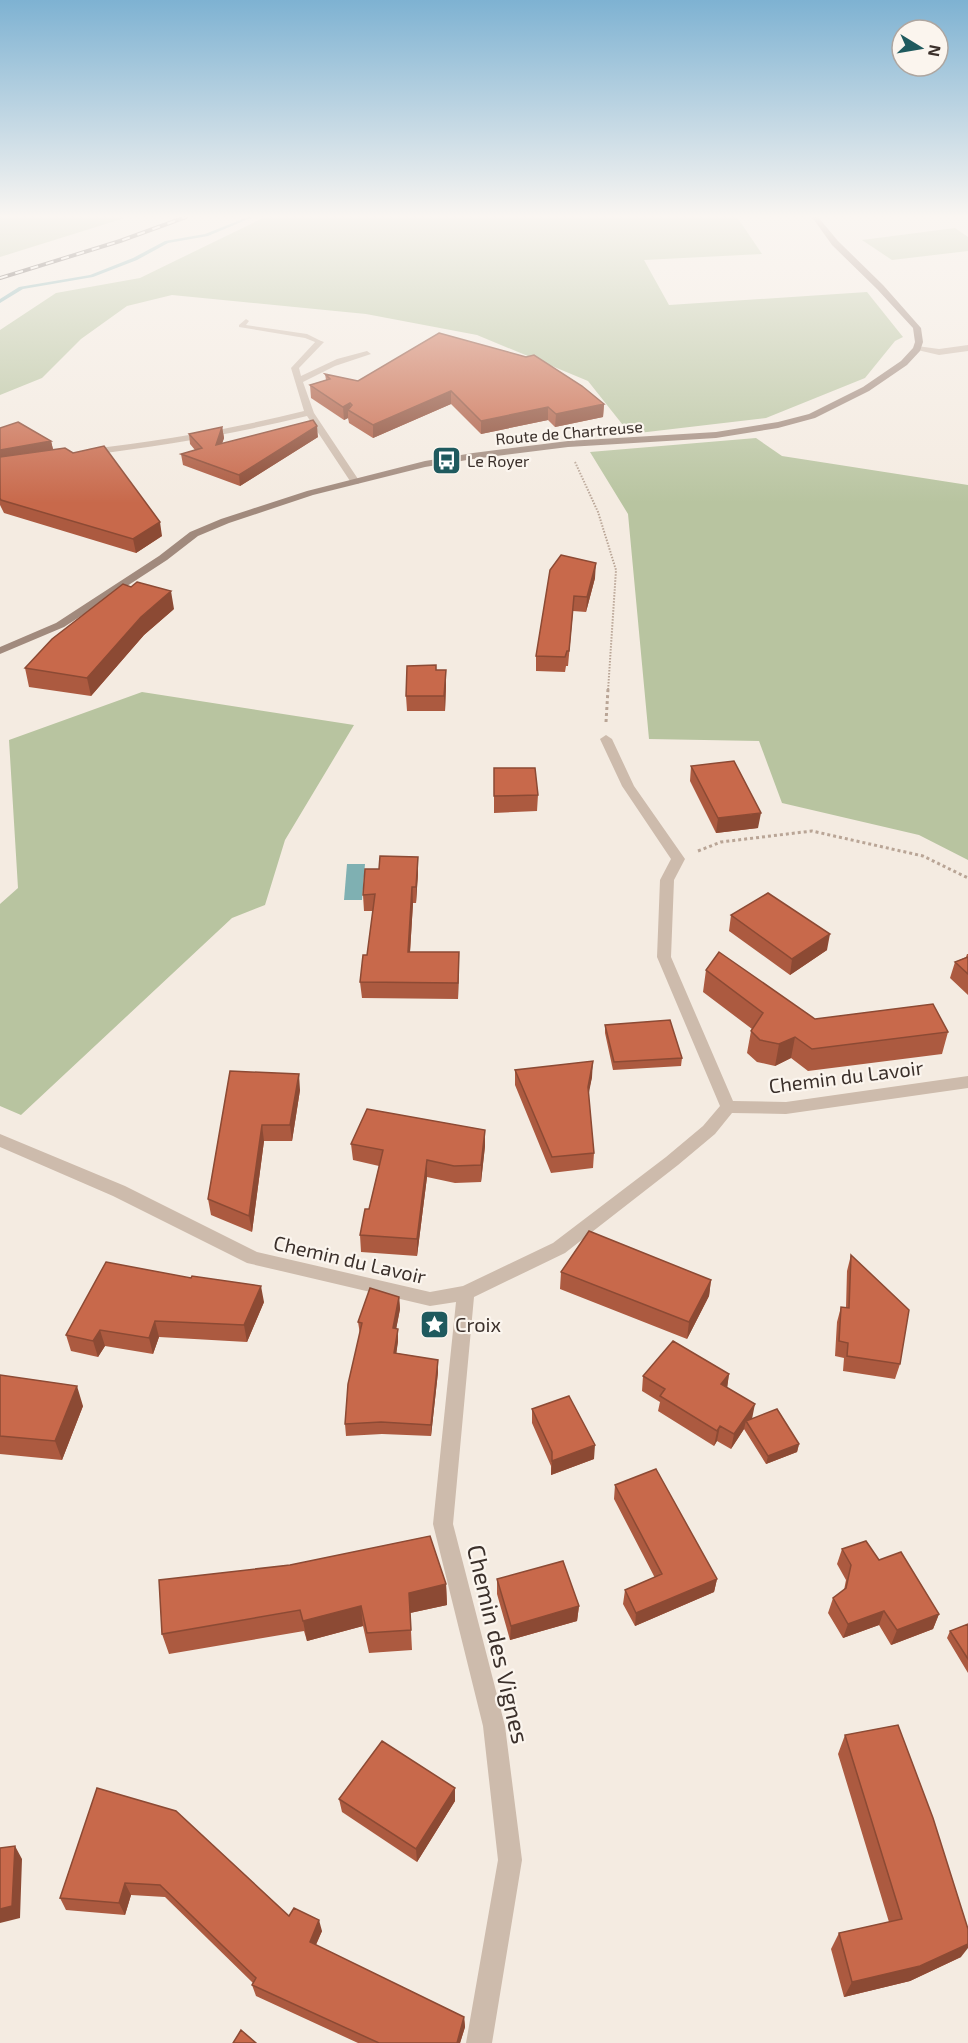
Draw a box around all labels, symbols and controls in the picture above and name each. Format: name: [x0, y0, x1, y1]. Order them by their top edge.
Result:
north arrow: [890, 18, 950, 78]
text: N: [925, 43, 946, 58]
street label: Route de Chartreuse: [494, 416, 644, 448]
bus stop icon: Le Royer: [430, 444, 462, 476]
place label: Le Royer: [467, 451, 530, 470]
street label: Chemin du Lavoir: [767, 1055, 925, 1097]
street label: Chemin du Lavoir: [271, 1230, 429, 1288]
place icon: Croix: [418, 1308, 450, 1340]
place label: Croix: [455, 1312, 501, 1336]
street label: Chemin des Vignes: [462, 1542, 536, 1746]

